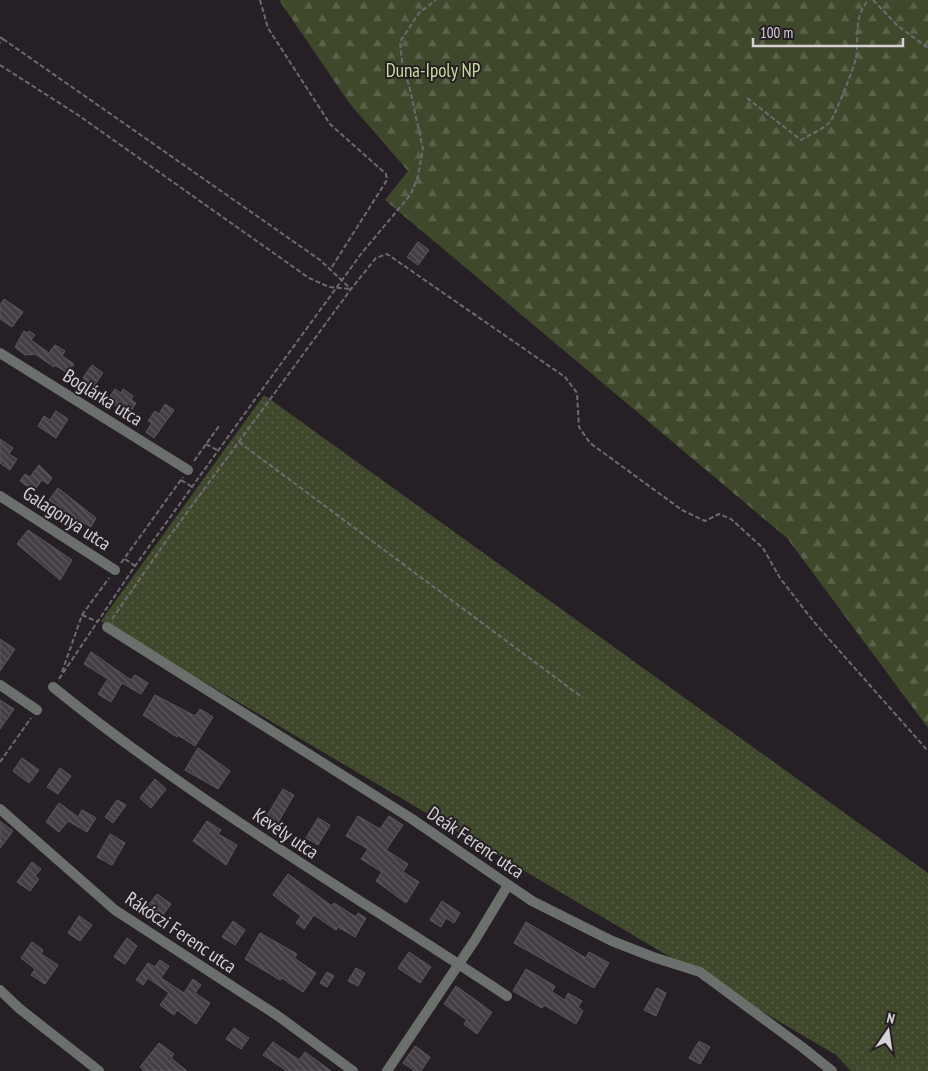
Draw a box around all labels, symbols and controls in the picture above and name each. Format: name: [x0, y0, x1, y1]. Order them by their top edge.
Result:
scale bar: [753, 15, 903, 47]
text: 100 m: [760, 23, 793, 42]
park label: Duna-Ipoly NP: [386, 58, 481, 82]
street label: Boglárka utca: [59, 363, 147, 431]
street label: Galagonya utca: [18, 481, 116, 555]
street label: Deák Ferenc utca: [423, 801, 529, 883]
street label: Kevély utca: [249, 802, 323, 864]
street label: Rákóczi Ferenc utca: [121, 886, 241, 978]
north arrow: [863, 1006, 913, 1056]
text: N: [885, 1009, 897, 1028]

